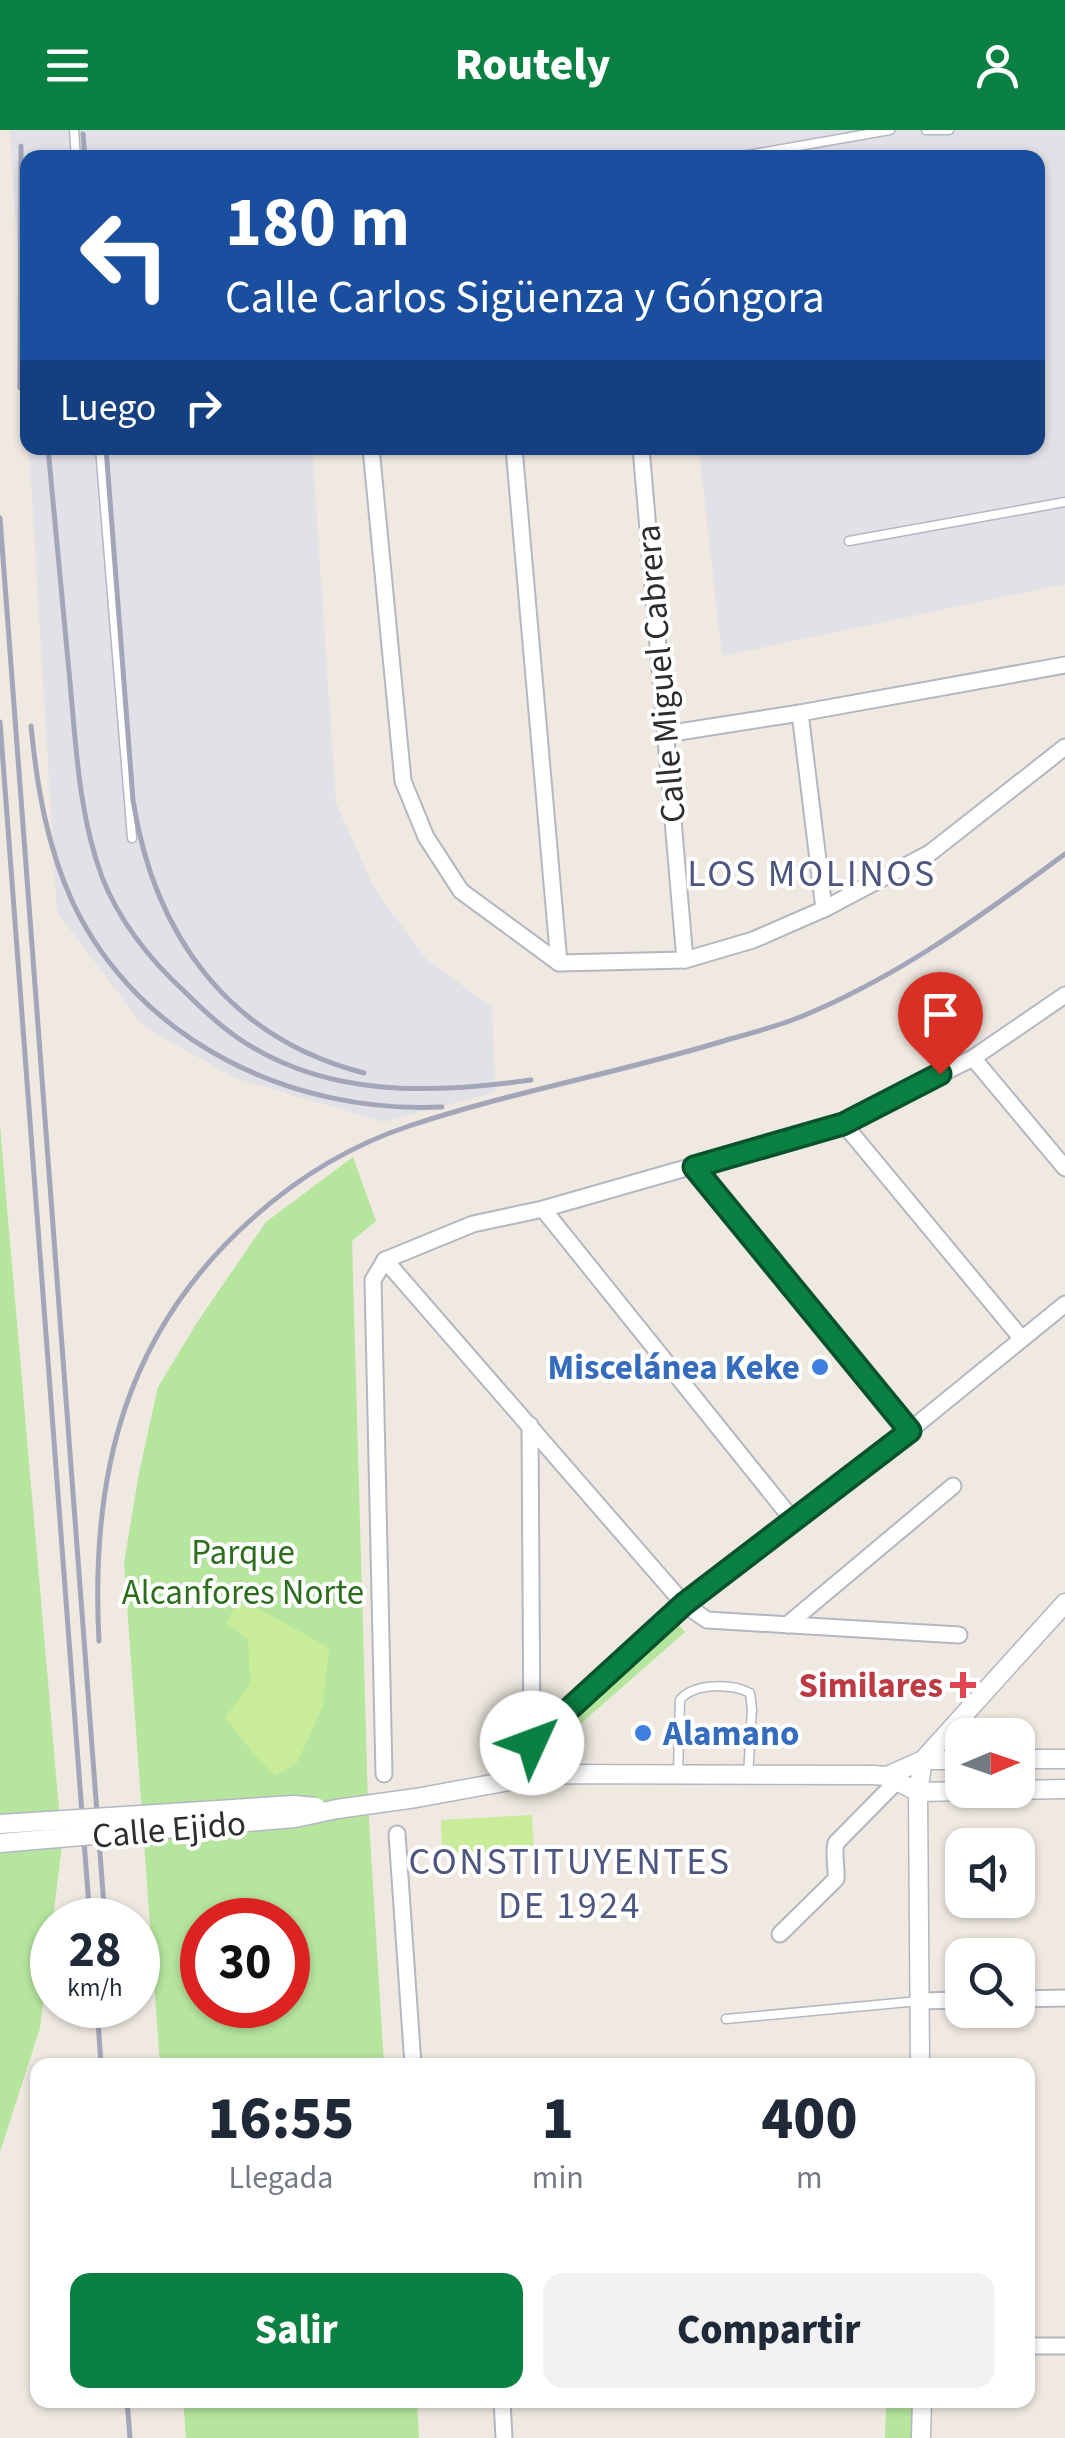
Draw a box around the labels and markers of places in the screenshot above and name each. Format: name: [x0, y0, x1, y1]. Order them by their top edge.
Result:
pin: [898, 972, 983, 1075]
place label: Miscelánea Keke: [548, 1343, 800, 1393]
marker: Miscelánea Keke: [809, 1356, 831, 1378]
place label: Similares: [799, 1661, 943, 1711]
marker: Similares: [952, 1674, 974, 1696]
place label: Alamano: [662, 1709, 799, 1759]
marker: Alamano: [632, 1722, 654, 1744]

